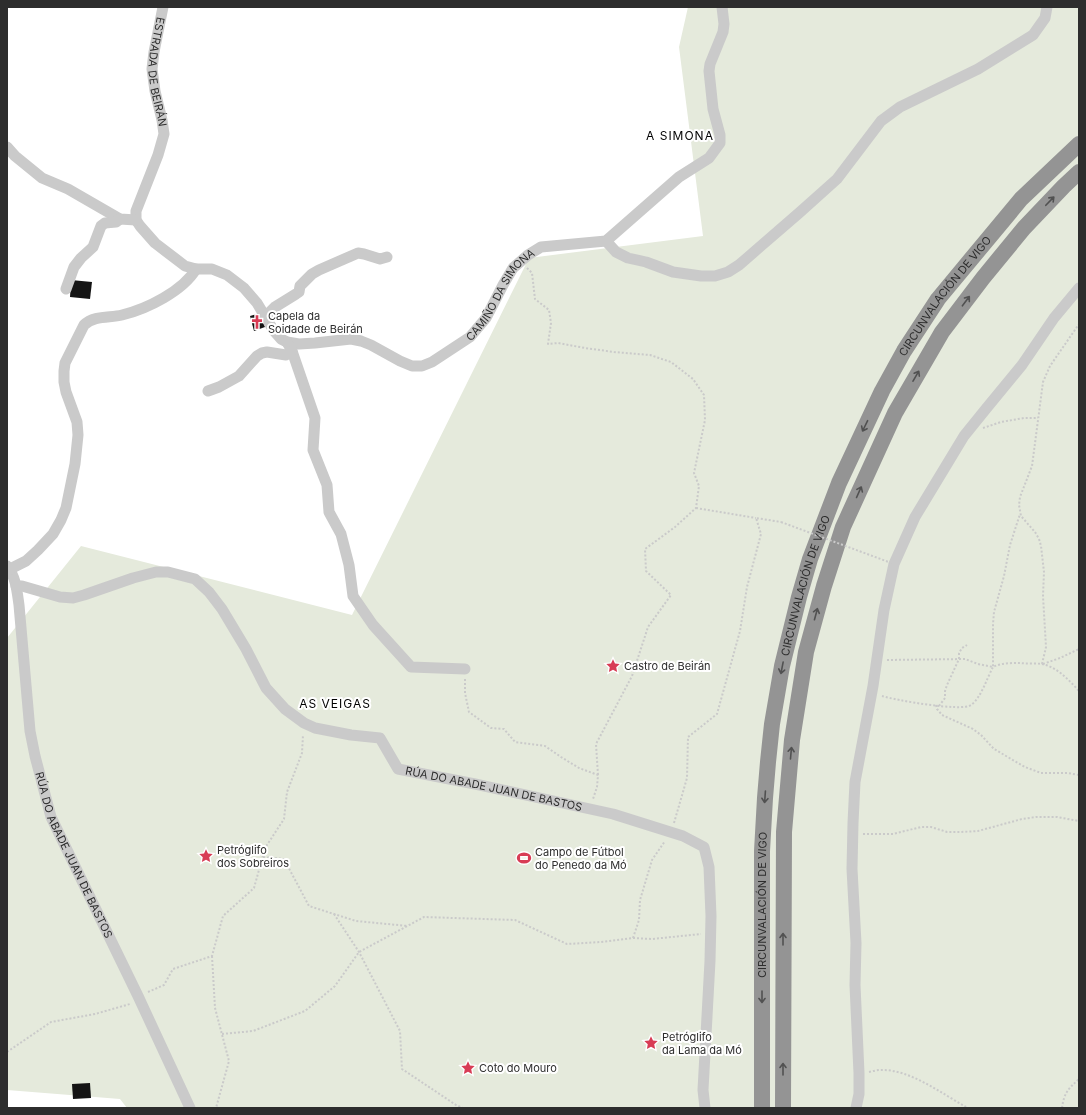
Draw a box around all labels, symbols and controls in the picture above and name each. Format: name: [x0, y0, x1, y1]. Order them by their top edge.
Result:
street label: ESTRADA DE BEIRÁN: [145, 16, 170, 127]
district label: A SIMONA: [646, 128, 714, 143]
one-way arrow: [1045, 196, 1054, 206]
street label: CIRCUNVALACIÓN DE VIGO: [896, 233, 994, 358]
street label: CAMIÑO DA SIMONA: [463, 246, 537, 344]
one-way arrow: [962, 295, 970, 306]
place label: Capela da Soidade de Beirán: [268, 309, 363, 336]
church icon: Capela da Soidade de Beirán: [249, 314, 265, 330]
one-way arrow: [913, 370, 921, 382]
one-way arrow: [861, 420, 868, 432]
one-way arrow: [856, 486, 863, 498]
street label: CIRCUNVALACIÓN DE VIGO: [778, 513, 833, 657]
one-way arrow: [813, 608, 820, 621]
place icon: Castro de Beirán: [605, 658, 621, 674]
place label: Castro de Beirán: [624, 659, 711, 673]
one-way arrow: [778, 661, 786, 674]
district label: AS VEIGAS: [299, 696, 371, 711]
one-way arrow: [787, 747, 794, 760]
street label: RÚA DO ABADE JUAN DE BASTOS: [404, 764, 584, 814]
street label: RÚA DO ABADE JUAN DE BASTOS: [32, 770, 116, 940]
one-way arrow: [761, 790, 768, 803]
street label: CIRCUNVALACIÓN DE VIGO: [755, 832, 770, 978]
place label: Petróglifo dos Sobreiros: [217, 843, 289, 870]
place label: Campo de Fútbol do Penedo da Mó: [535, 845, 627, 872]
place icon: Petróglifo dos Sobreiros: [198, 848, 214, 864]
sports icon: Campo de Fútbol do Penedo da Mó: [516, 850, 532, 866]
one-way arrow: [779, 933, 787, 946]
one-way arrow: [758, 990, 766, 1003]
place label: Petróglifo da Lama da Mó: [662, 1030, 742, 1057]
place icon: Petróglifo da Lama da Mó: [643, 1035, 659, 1051]
place icon: Coto do Mouro: [460, 1060, 476, 1076]
place label: Coto do Mouro: [479, 1061, 557, 1075]
one-way arrow: [779, 1063, 787, 1076]

